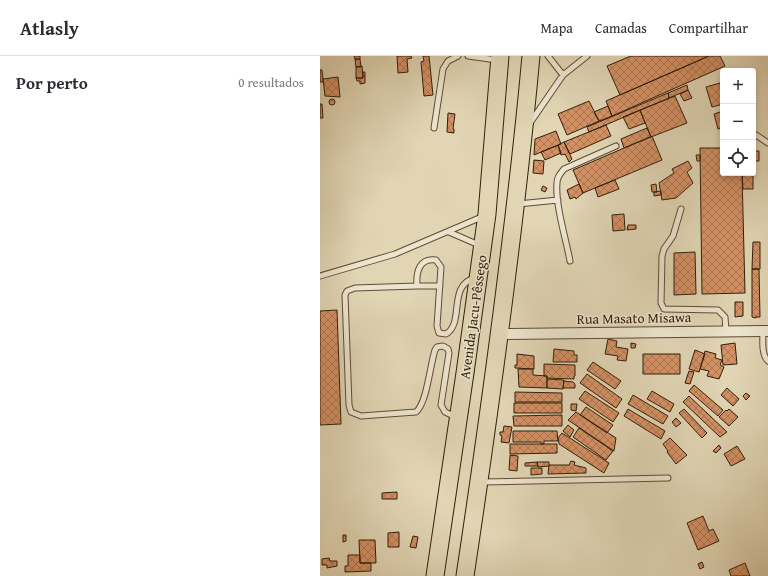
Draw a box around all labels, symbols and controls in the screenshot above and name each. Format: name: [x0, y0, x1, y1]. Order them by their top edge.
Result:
text: Atlasly: [20, 14, 79, 42]
text: Mapa: [541, 18, 573, 38]
text: Camadas: [595, 18, 647, 38]
text: Compartilhar: [669, 18, 748, 38]
map controls: [720, 68, 756, 176]
button: +: [720, 68, 756, 104]
text: Por perto: [16, 70, 88, 95]
text: 0 resultados: [238, 73, 304, 92]
button: −: [720, 104, 756, 140]
button: locate: [720, 140, 756, 176]
street label: Avenida Jacu-Pêssego: [454, 253, 492, 381]
street label: Rua Masato Misawa: [577, 307, 692, 329]

